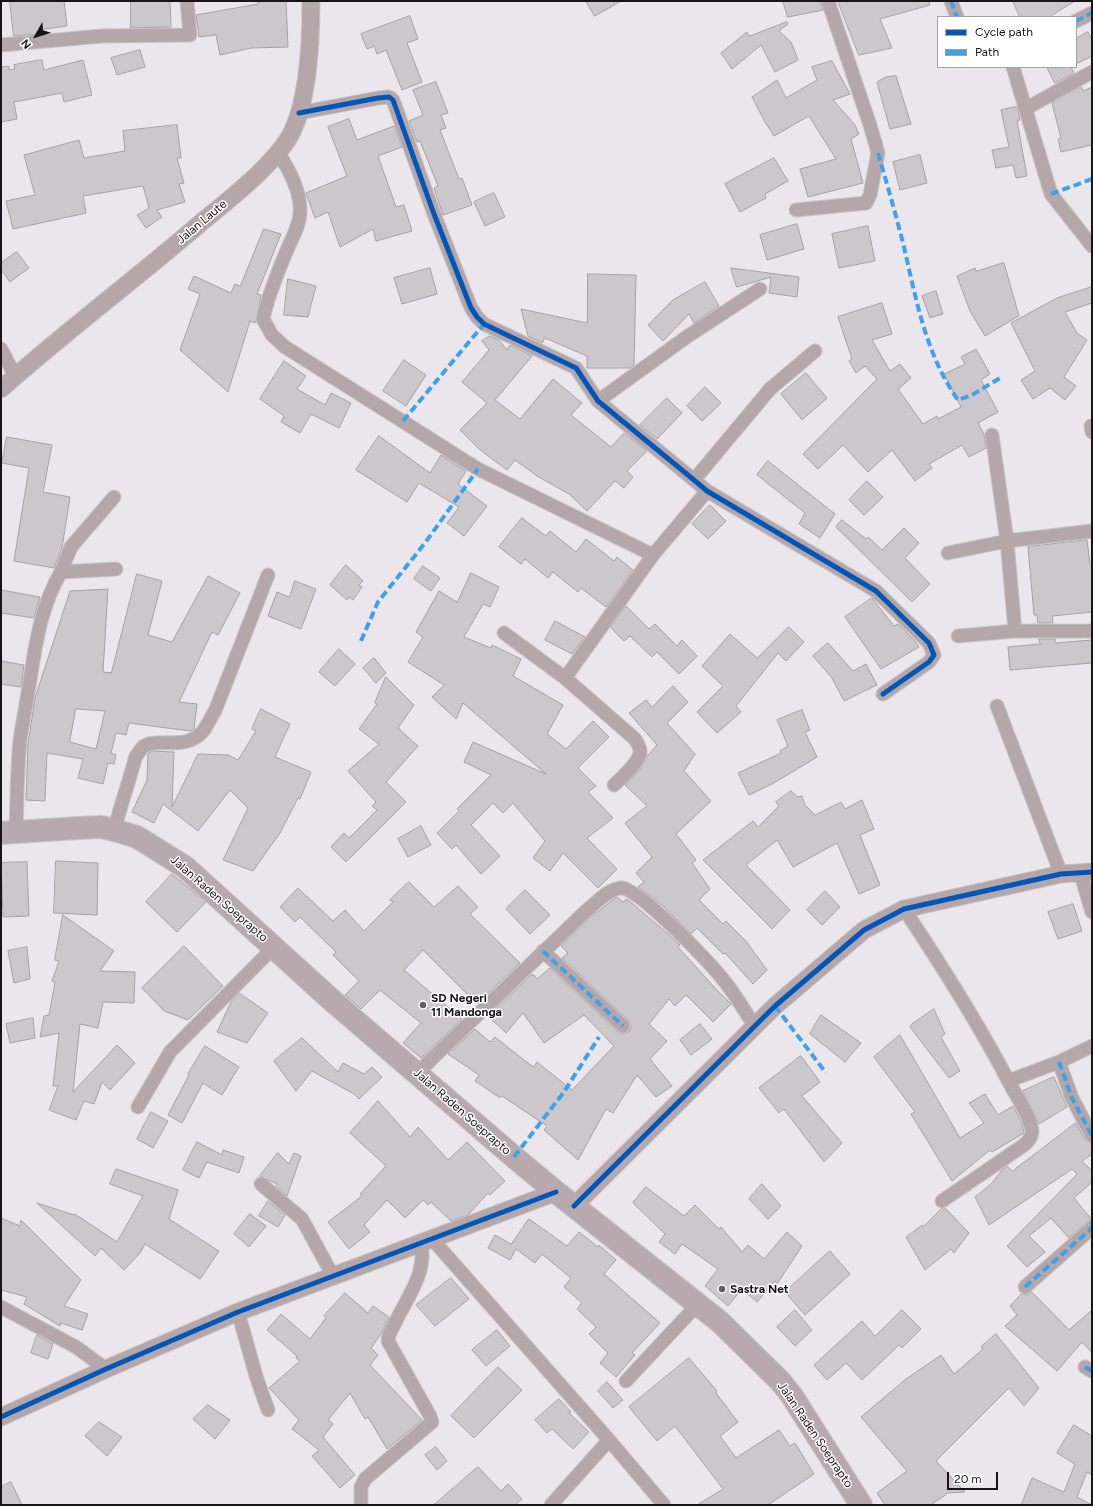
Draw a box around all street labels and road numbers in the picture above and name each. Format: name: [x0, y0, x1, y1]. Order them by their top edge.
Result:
street label: Jalan Laute: [174, 197, 230, 247]
street label: Jalan Raden Soeprapto: [167, 853, 271, 945]
street label: Jalan Raden Soeprapto: [410, 1066, 514, 1158]
street label: Jalan Raden Soeprapto: [774, 1379, 856, 1491]

